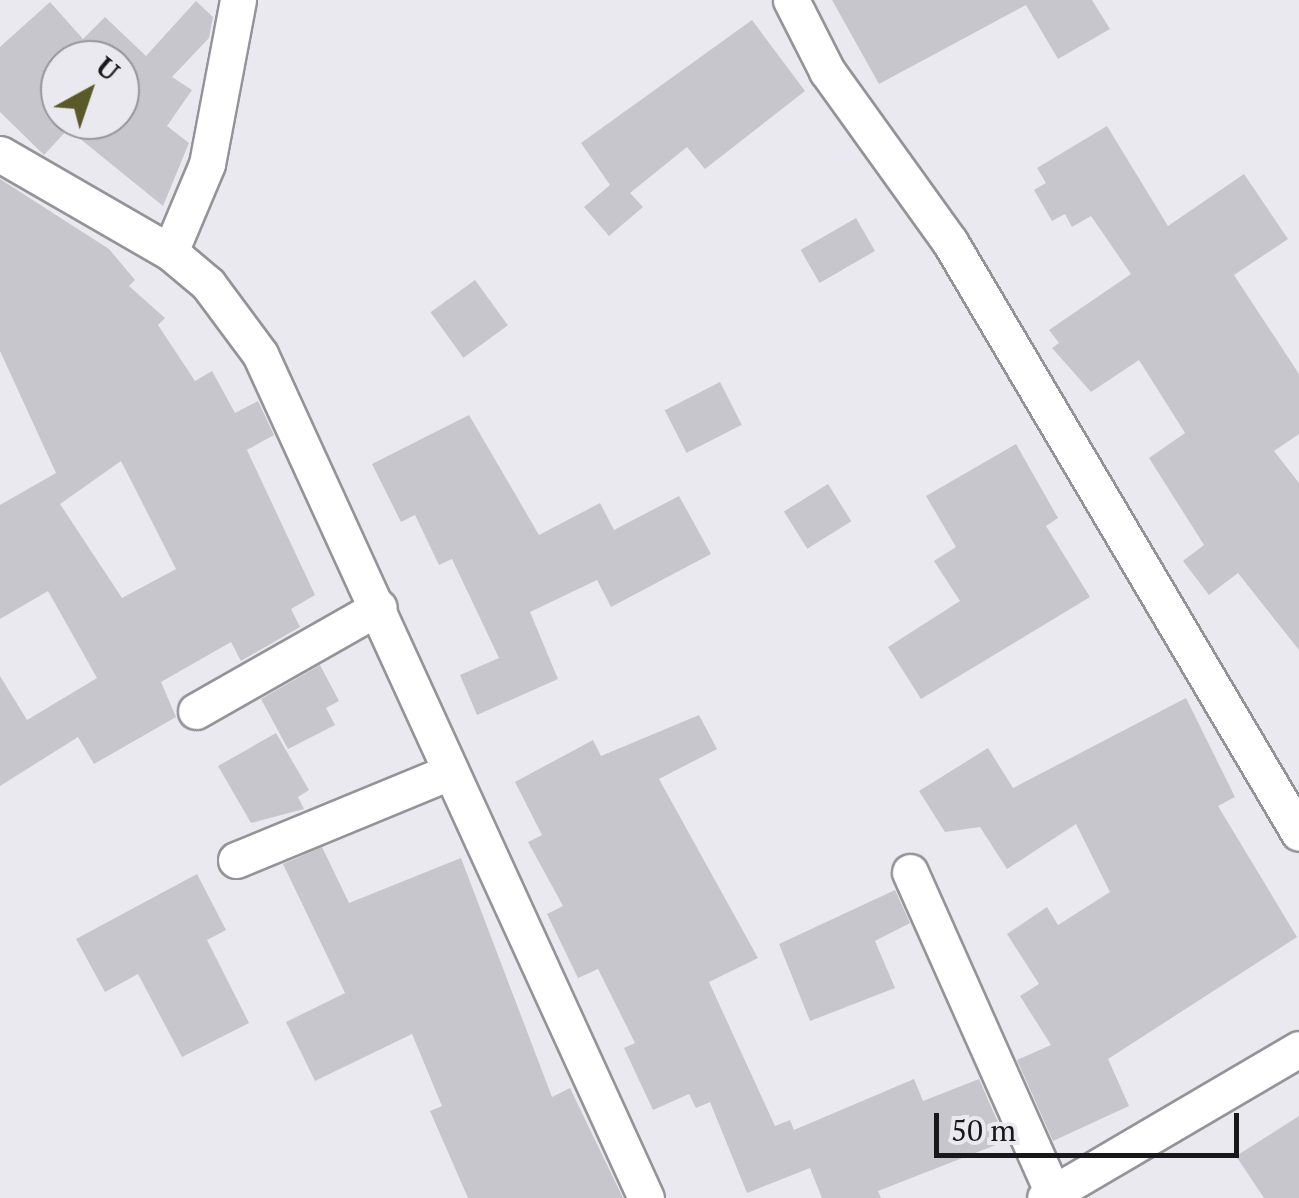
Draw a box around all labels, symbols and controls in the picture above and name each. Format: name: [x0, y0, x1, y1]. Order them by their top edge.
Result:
north arrow: [40, 40, 140, 140]
text: U: [89, 48, 128, 89]
scale bar: [939, 1093, 1244, 1155]
text: 50 m: [951, 1110, 1016, 1150]

